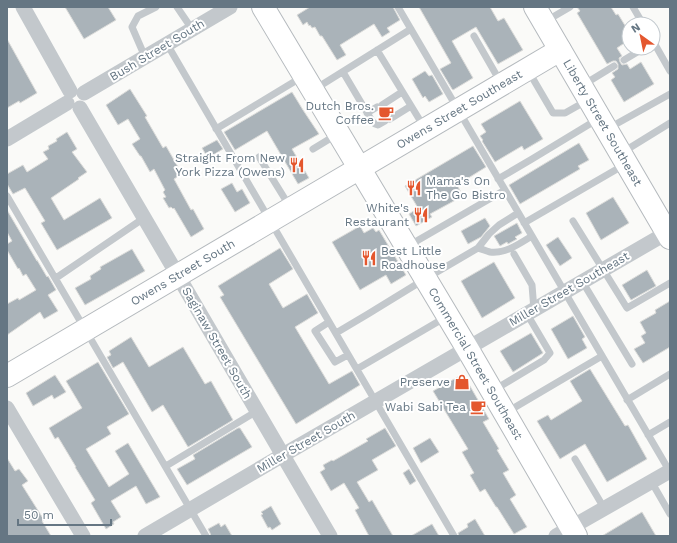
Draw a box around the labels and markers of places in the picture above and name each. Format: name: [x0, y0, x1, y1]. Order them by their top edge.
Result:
place label: Dutch Bros. Coffee: [305, 99, 374, 127]
cafe icon: Dutch Bros. Coffee: [377, 104, 395, 122]
place label: Straight From New York Pizza (Owens): [175, 151, 285, 179]
restaurant icon: Straight From New York Pizza (Owens): [288, 156, 306, 174]
place label: Mama's On The Go Bistro: [426, 174, 506, 202]
restaurant icon: Mama's On The Go Bistro: [405, 179, 423, 197]
place label: White's Restaurant: [345, 201, 409, 229]
restaurant icon: White's Restaurant: [412, 206, 430, 224]
place label: Best Little Roadhouse: [381, 244, 446, 272]
restaurant icon: Best Little Roadhouse: [360, 249, 378, 267]
shop icon: Preserve: [453, 373, 471, 391]
place label: Preserve: [400, 375, 450, 389]
cafe icon: Wabi Sabi Tea: [469, 398, 487, 416]
place label: Wabi Sabi Tea: [385, 400, 466, 414]

